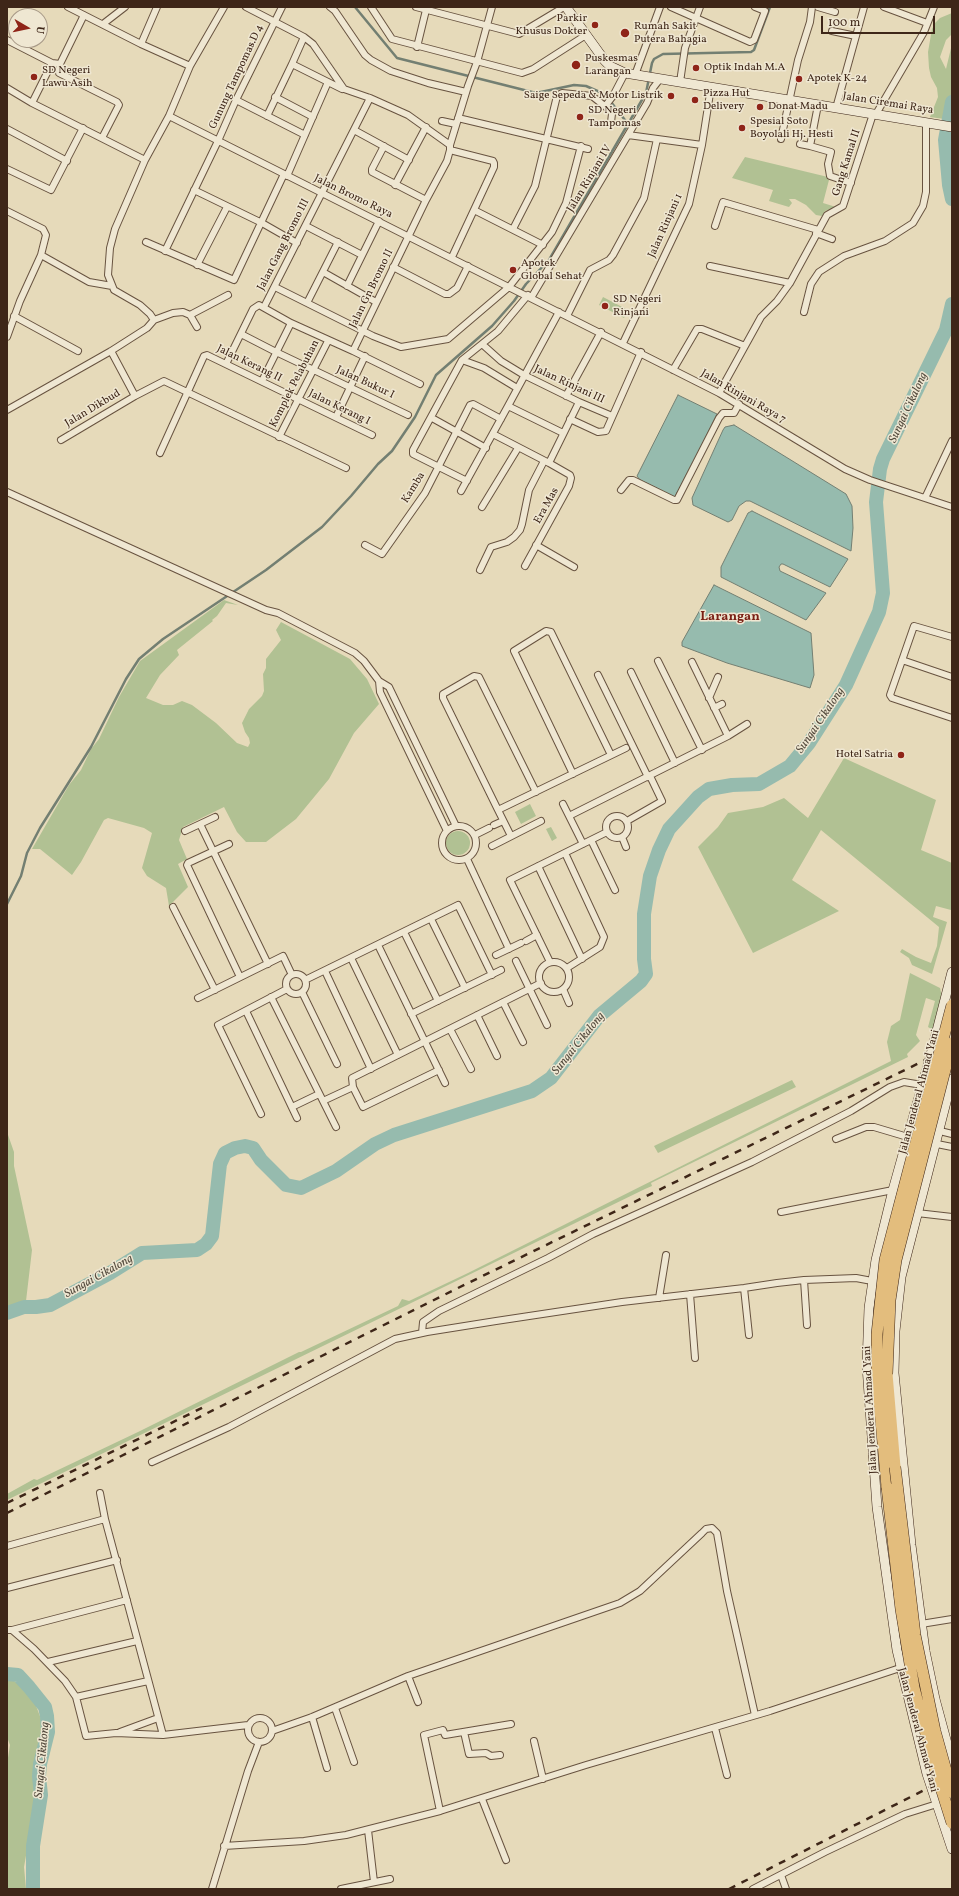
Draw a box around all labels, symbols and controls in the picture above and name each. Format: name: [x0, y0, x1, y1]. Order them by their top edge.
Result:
north arrow: [8, 8, 48, 48]
scale bar: [823, 8, 937, 34]
place label: Parkir Khusus Dokter: [516, 12, 587, 38]
text: 100 m: [828, 15, 860, 31]
marker: Parkir Khusus Dokter: [590, 20, 600, 30]
place label: Rumah Sakit Putera Bahagia: [634, 20, 707, 46]
street label: Gunung Tampomas.D 4: [207, 23, 267, 131]
text: U: [31, 25, 47, 35]
marker: Rumah Sakit Putera Bahagia: [619, 27, 631, 39]
place label: Puskesmas Larangan: [585, 52, 638, 78]
marker: Puskesmas Larangan: [570, 59, 582, 71]
place label: Optik Indah M.A: [704, 61, 785, 75]
marker: Optik Indah M.A: [691, 63, 701, 73]
place label: SD Negeri Lawu Asih: [42, 64, 93, 90]
marker: SD Negeri Lawu Asih: [29, 72, 39, 82]
place label: Apotek K-24: [807, 72, 867, 86]
marker: Apotek K-24: [794, 74, 804, 84]
place label: Pizza Hut Delivery: [703, 87, 750, 113]
place label: Saige Sepeda & Motor Listrik: [524, 89, 663, 103]
street label: Jalan Ciremai Raya: [842, 90, 934, 118]
marker: Saige Sepeda & Motor Listrik: [666, 91, 676, 101]
marker: Pizza Hut Delivery: [690, 95, 700, 105]
place label: Donat Madu: [768, 100, 828, 114]
marker: Donat Madu: [755, 102, 765, 112]
place label: SD Negeri Tampomas: [588, 104, 641, 130]
marker: SD Negeri Tampomas: [575, 112, 585, 122]
place label: Spesial Soto Boyolali Hj. Hesti: [750, 115, 833, 141]
marker: Spesial Soto Boyolali Hj. Hesti: [737, 123, 747, 133]
street label: Gang Kamal II: [830, 128, 864, 198]
street label: Jalan Rinjani IV: [565, 143, 615, 215]
street label: Jalan Bromo Raya: [312, 172, 394, 222]
street label: Jalan Rinjani 1: [646, 192, 686, 260]
street label: Jalan Gang Bromo III: [255, 197, 313, 293]
street label: Jalan Gn Bromo II: [347, 247, 397, 331]
place label: Apotek Global Sehat: [521, 257, 582, 283]
marker: Apotek Global Sehat: [508, 265, 518, 275]
place label: SD Negeri Rinjani: [613, 293, 661, 319]
marker: SD Negeri Rinjani: [600, 301, 610, 311]
street label: Komplek Pelabuhan: [267, 338, 323, 430]
street label: Jalan Kerang II: [214, 342, 284, 386]
street label: Jalan Rinjani III: [532, 363, 606, 407]
street label: Jalan Bukur I: [334, 364, 396, 402]
street label: Jalan Rinjani Raya 7: [698, 367, 788, 427]
water label: Sungai Cikalong: [886, 370, 932, 446]
street label: Jalan Dikbud: [63, 387, 123, 431]
street label: Jalan Kerang I: [306, 387, 372, 429]
street label: Kamba: [399, 470, 429, 506]
street label: Era Mas: [532, 486, 562, 526]
district label: Larangan: [700, 610, 760, 626]
water label: Sungai Cikalong: [794, 685, 848, 757]
place label: Hotel Satria: [836, 748, 893, 762]
marker: Hotel Satria: [896, 750, 906, 760]
water label: Sungai Cikalong: [549, 1010, 609, 1078]
street label: Jalan Jenderal Ahmad Yani: [897, 1028, 943, 1156]
water label: Sungai Cikalong: [62, 1252, 136, 1302]
street label: Jalan Jenderal Ahmad Yani: [861, 1345, 881, 1475]
street label: Jalan Jenderal Ahmad Yani: [894, 1666, 940, 1794]
water label: Sungai Cikalong: [33, 1721, 53, 1799]

